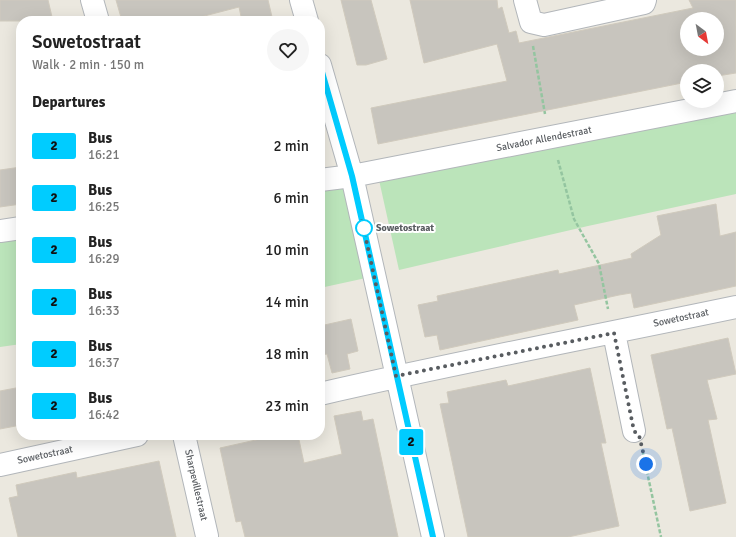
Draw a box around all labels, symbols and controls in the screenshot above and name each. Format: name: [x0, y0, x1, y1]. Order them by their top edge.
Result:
north arrow: [680, 12, 724, 56]
map controls: [680, 12, 724, 108]
button: heart: [267, 29, 309, 71]
text: Sowetostraat: [32, 30, 141, 54]
text: Walk · 2 min · 150 m: [32, 57, 144, 73]
button: layers: [680, 64, 724, 108]
text: Departures: [32, 93, 105, 111]
street label: Salvador Allendestraat: [495, 124, 593, 154]
text: Bus: [88, 129, 112, 147]
text: 2: [50, 137, 58, 154]
text: 2 min: [273, 137, 309, 155]
text: 16:21: [88, 147, 120, 163]
text: Bus: [88, 181, 112, 199]
text: 2: [50, 189, 58, 206]
text: 6 min: [273, 189, 309, 207]
text: 16:25: [88, 199, 120, 215]
marker: Sowetostraat: [355, 219, 373, 237]
place label: Sowetostraat: [376, 222, 434, 234]
text: Bus: [88, 233, 112, 251]
text: 2: [50, 241, 58, 258]
text: 10 min: [265, 241, 309, 259]
text: 16:29: [88, 251, 120, 267]
text: Bus: [88, 285, 112, 303]
text: 2: [50, 293, 58, 310]
text: 14 min: [265, 293, 309, 311]
text: 16:33: [88, 303, 120, 319]
street label: Sowetostraat: [652, 306, 710, 330]
text: Bus: [88, 337, 112, 355]
text: 2: [50, 345, 58, 362]
text: 18 min: [265, 345, 309, 363]
text: 16:37: [88, 355, 120, 371]
text: Bus: [88, 389, 112, 407]
text: 2: [50, 397, 58, 414]
text: 23 min: [265, 397, 309, 415]
text: 16:42: [88, 407, 120, 423]
line badge: 2: [398, 429, 424, 455]
text: 2: [407, 433, 415, 450]
street label: Sowetostraat: [16, 443, 74, 467]
street label: Sharpevillestraat: [182, 448, 210, 522]
your location: [636, 454, 656, 474]

